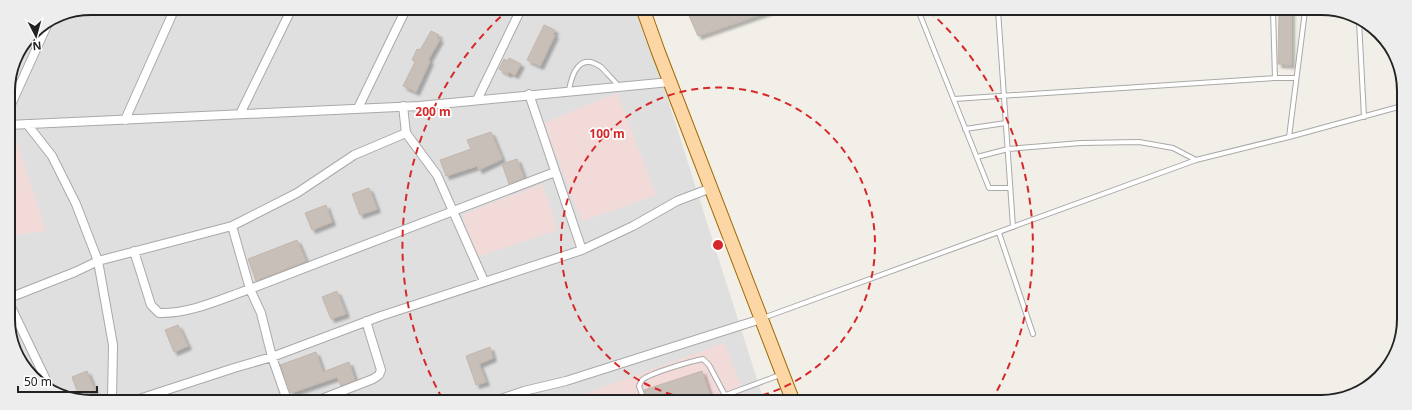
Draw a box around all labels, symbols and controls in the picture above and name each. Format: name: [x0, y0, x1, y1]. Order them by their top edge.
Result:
north arrow: [16, 16, 56, 56]
text: N: [32, 39, 42, 54]
text: 200 m: [415, 103, 451, 120]
text: 100 m: [589, 125, 625, 142]
centre of rings: [711, 238, 725, 252]
scale bar: [18, 368, 97, 394]
text: 50 m: [24, 373, 52, 390]

